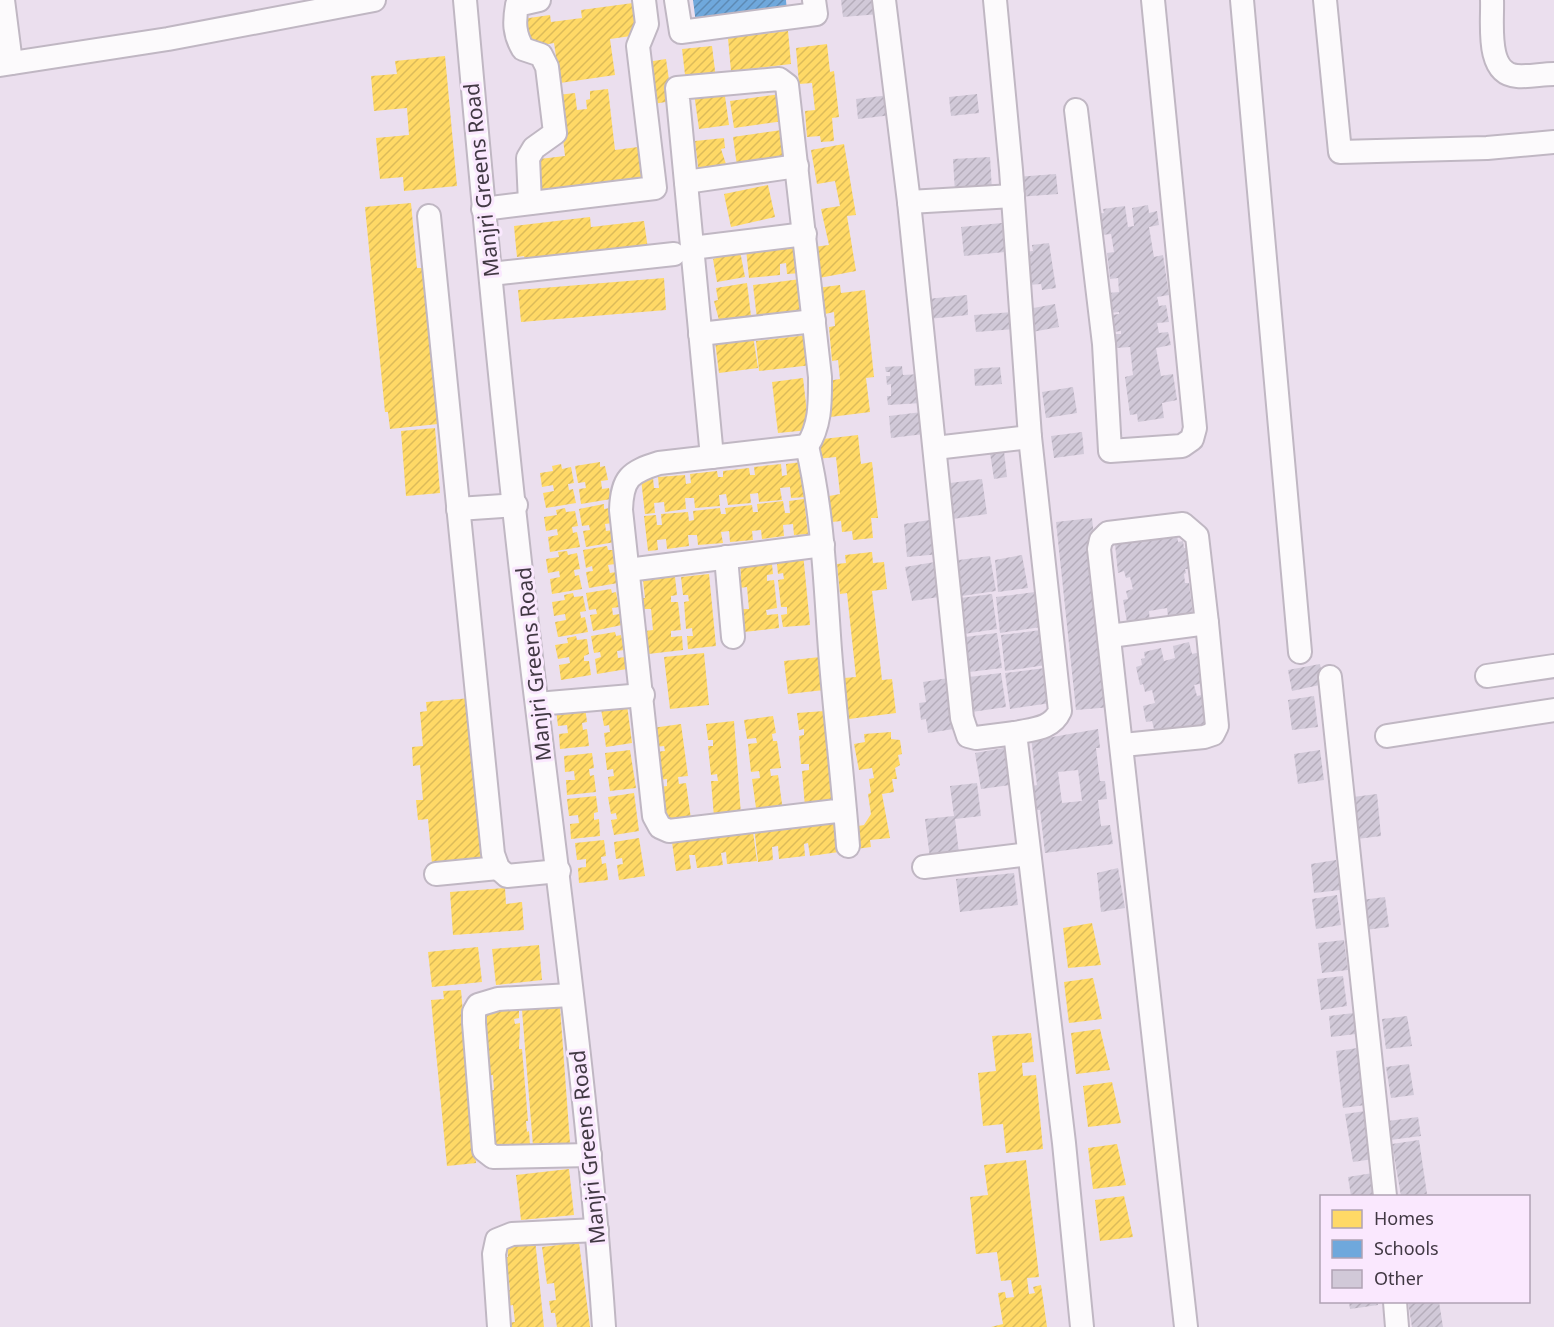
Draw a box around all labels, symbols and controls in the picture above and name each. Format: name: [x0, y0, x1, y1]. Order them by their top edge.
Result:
street label: Manjri Greens Road: [457, 82, 505, 279]
street label: Manjri Greens Road: [509, 566, 557, 763]
street label: Manjri Greens Road: [563, 1049, 611, 1246]
legend: [1320, 1195, 1530, 1303]
text: Homes: [1374, 1206, 1434, 1230]
text: Schools: [1374, 1236, 1439, 1260]
text: Other: [1374, 1266, 1424, 1290]

